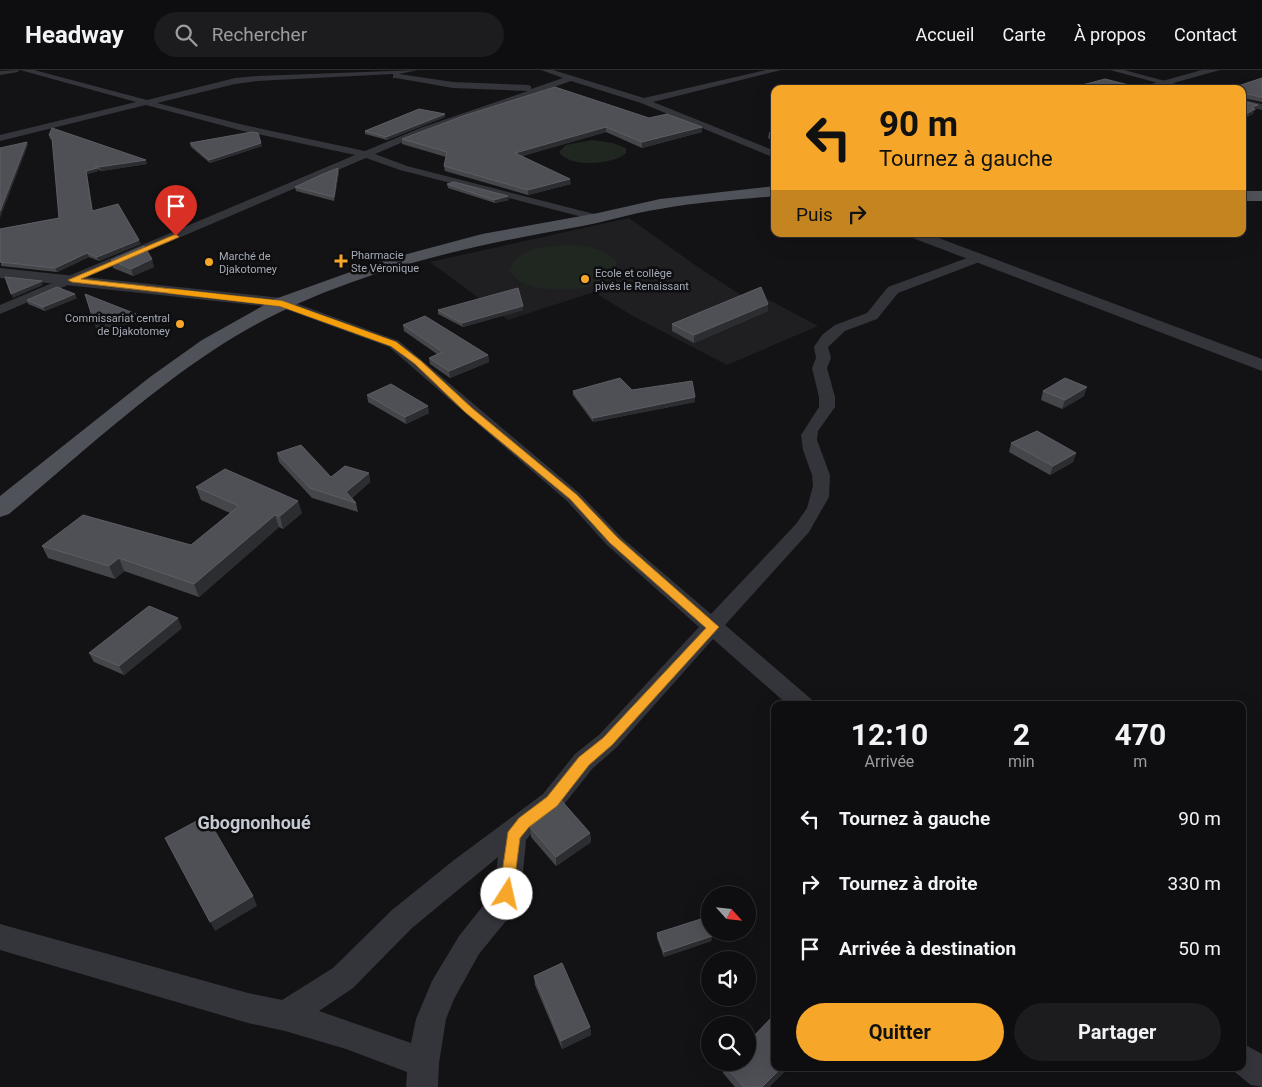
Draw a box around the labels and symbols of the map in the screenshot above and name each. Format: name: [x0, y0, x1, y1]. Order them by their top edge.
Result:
pin: [155, 185, 197, 236]
place label: Pharmacie Ste Véronique: [351, 249, 419, 275]
place label: Marché de Djakotomey: [219, 250, 278, 276]
marker: Pharmacie Ste Véronique: [335, 255, 347, 267]
marker: Marché de Djakotomey: [203, 256, 215, 268]
place label: Ecole et collège pivés le Renaissant: [595, 267, 689, 293]
marker: Ecole et collège pivés le Renaissant: [579, 273, 591, 285]
place label: Commissariat central de Djakotomey: [65, 312, 171, 338]
marker: Commissariat central de Djakotomey: [174, 318, 186, 330]
district label: Gbognonhoué: [197, 812, 311, 833]
position arrow: [480, 867, 532, 919]
north arrow: [701, 886, 756, 941]

